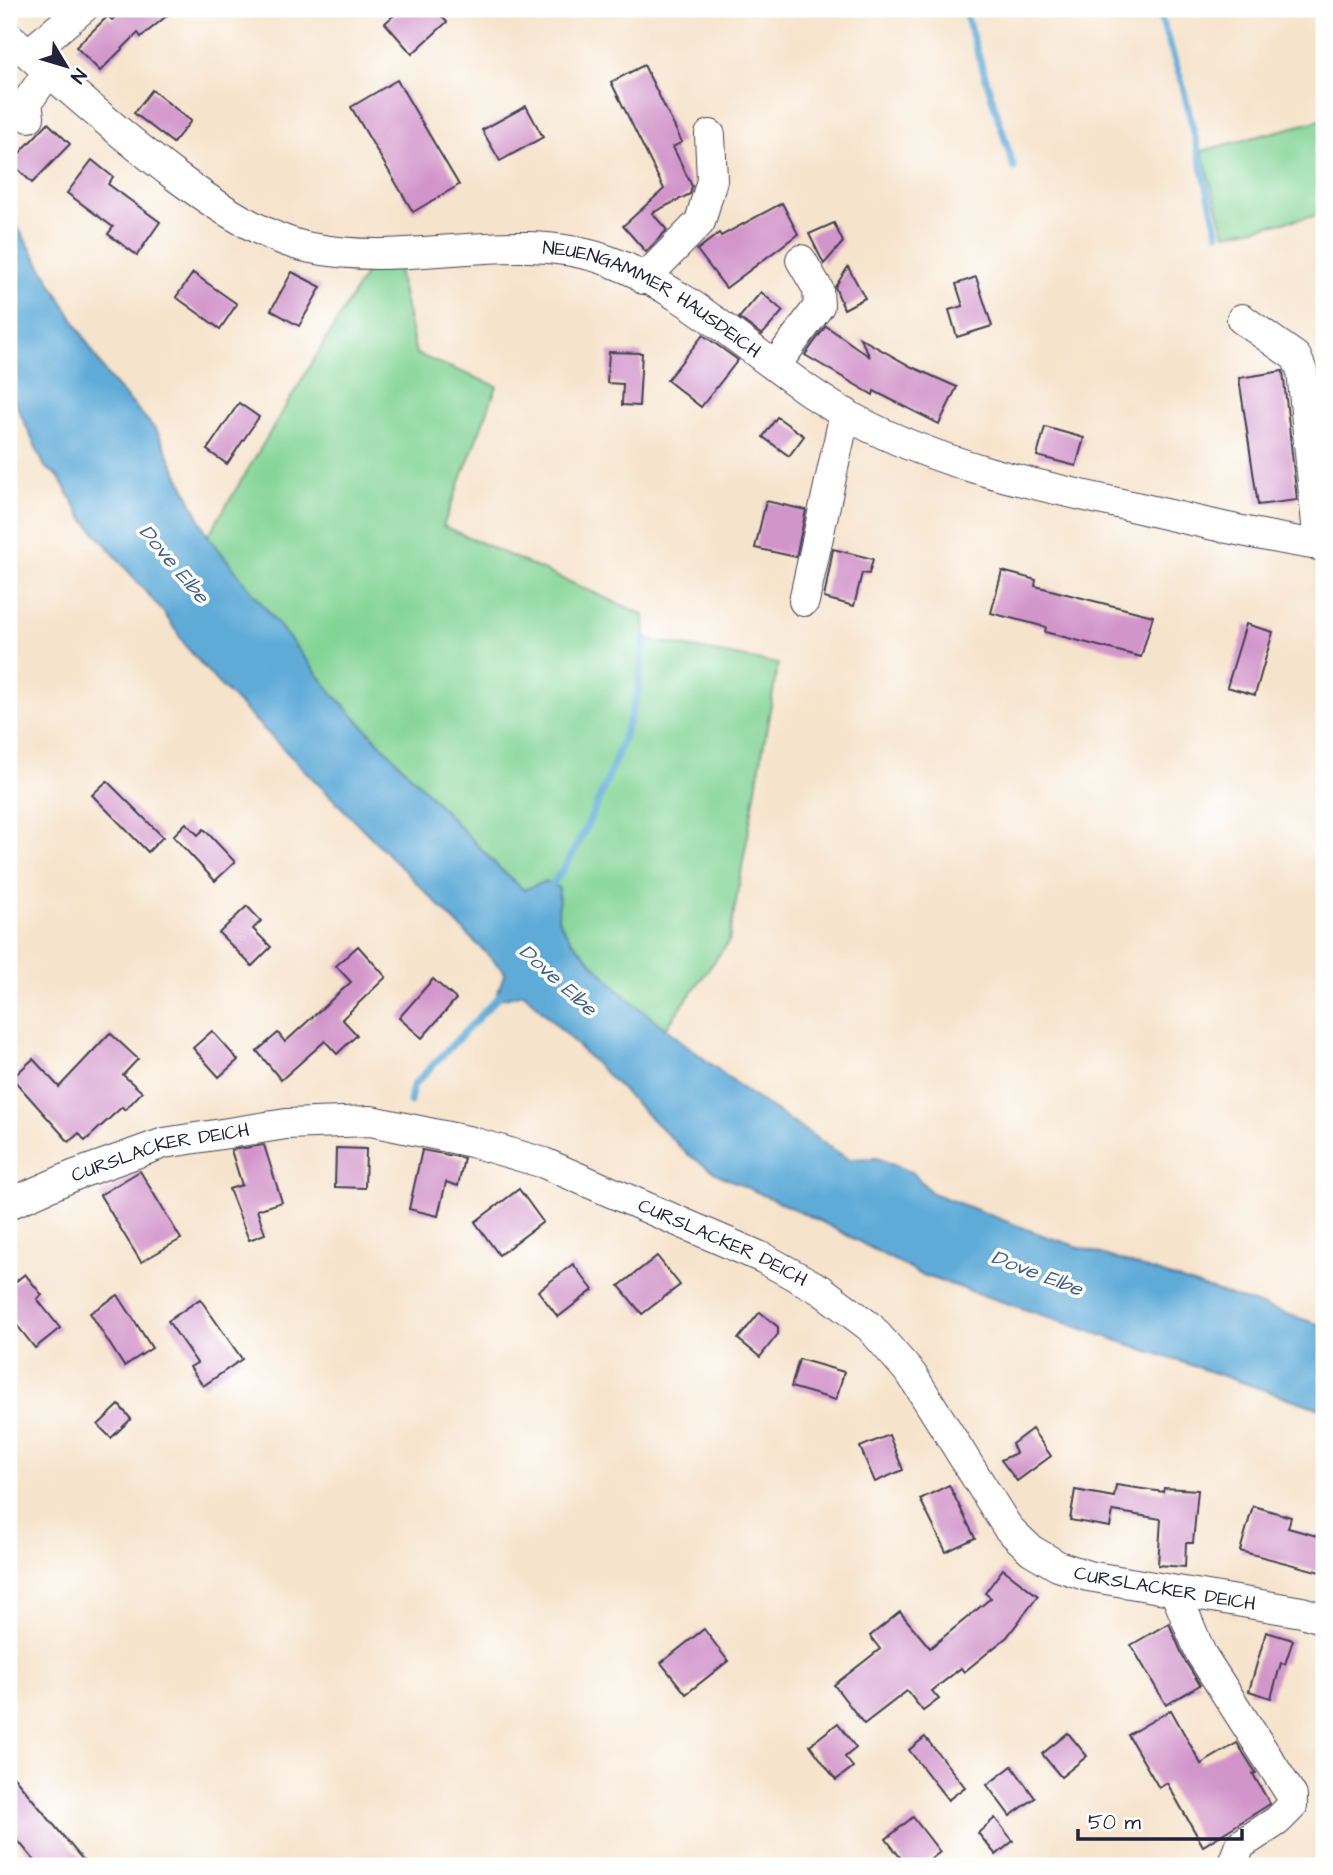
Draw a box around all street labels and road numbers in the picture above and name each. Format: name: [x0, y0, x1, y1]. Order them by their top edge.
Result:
street label: NEUENGAMMER HAUSDEICH: [542, 234, 767, 365]
street label: CURSLACKER DEICH: [68, 1116, 251, 1189]
street label: CURSLACKER DEICH: [634, 1192, 812, 1293]
street label: CURSLACKER DEICH: [1070, 1559, 1258, 1618]

